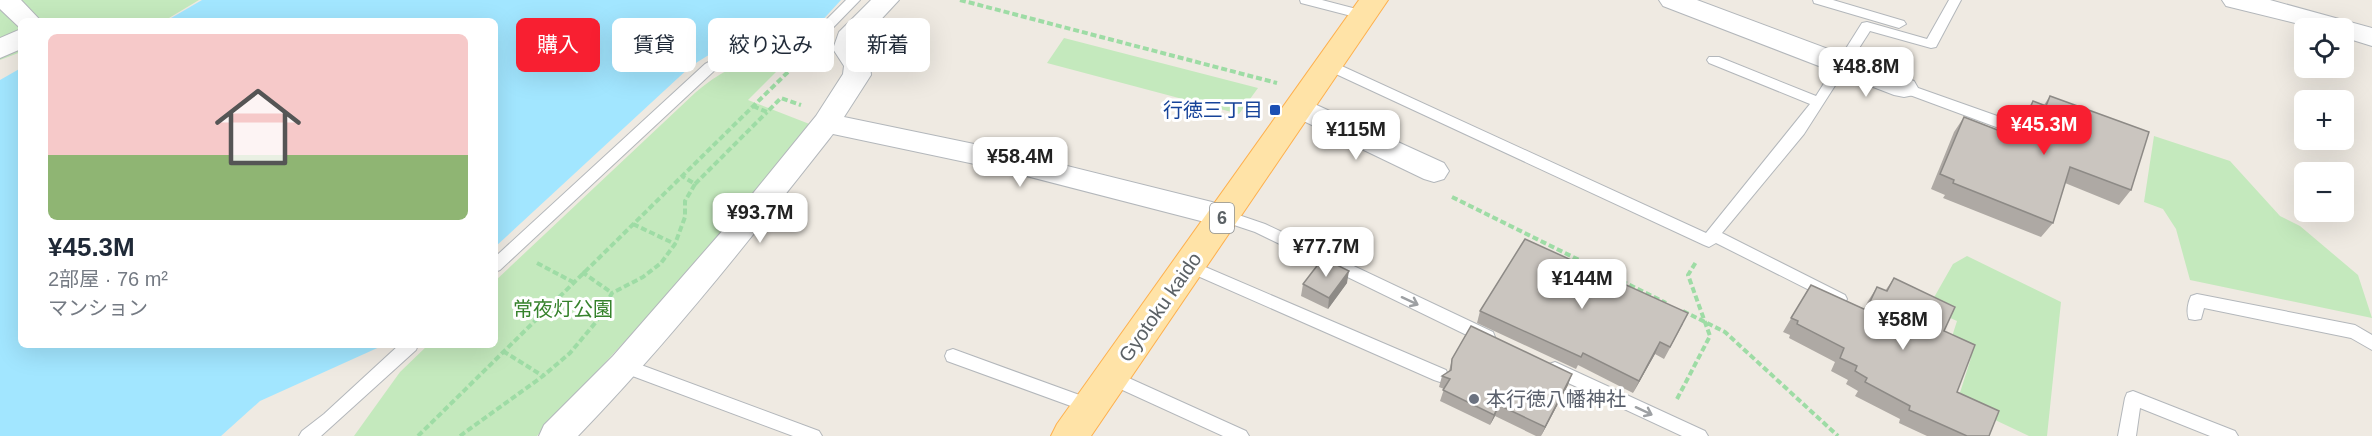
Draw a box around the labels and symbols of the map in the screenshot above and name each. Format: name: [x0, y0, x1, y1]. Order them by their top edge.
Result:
pin: ¥48.8M: [1817, 47, 1915, 98]
place label: 行徳三丁目: [1163, 99, 1263, 121]
marker: 行徳三丁目: [1268, 103, 1282, 117]
pin: ¥45.3M: [1995, 105, 2093, 156]
pin: ¥115M: [1314, 110, 1398, 161]
pin: ¥58.4M: [971, 137, 1069, 188]
pin: ¥93.7M: [711, 193, 809, 244]
road number: 6: [1210, 203, 1234, 233]
pin: ¥77.7M: [1277, 227, 1375, 278]
street label: Gyotoku kaido: [1114, 248, 1206, 366]
pin: ¥144M: [1540, 259, 1624, 310]
one-way arrow: [1401, 296, 1419, 308]
park label: 常夜灯公園: [513, 298, 613, 320]
pin: ¥58M: [1867, 300, 1939, 351]
place label: 本行徳八幡神社: [1486, 388, 1626, 410]
marker: 本行徳八幡神社: [1467, 392, 1481, 406]
one-way arrow: [1634, 406, 1652, 418]

